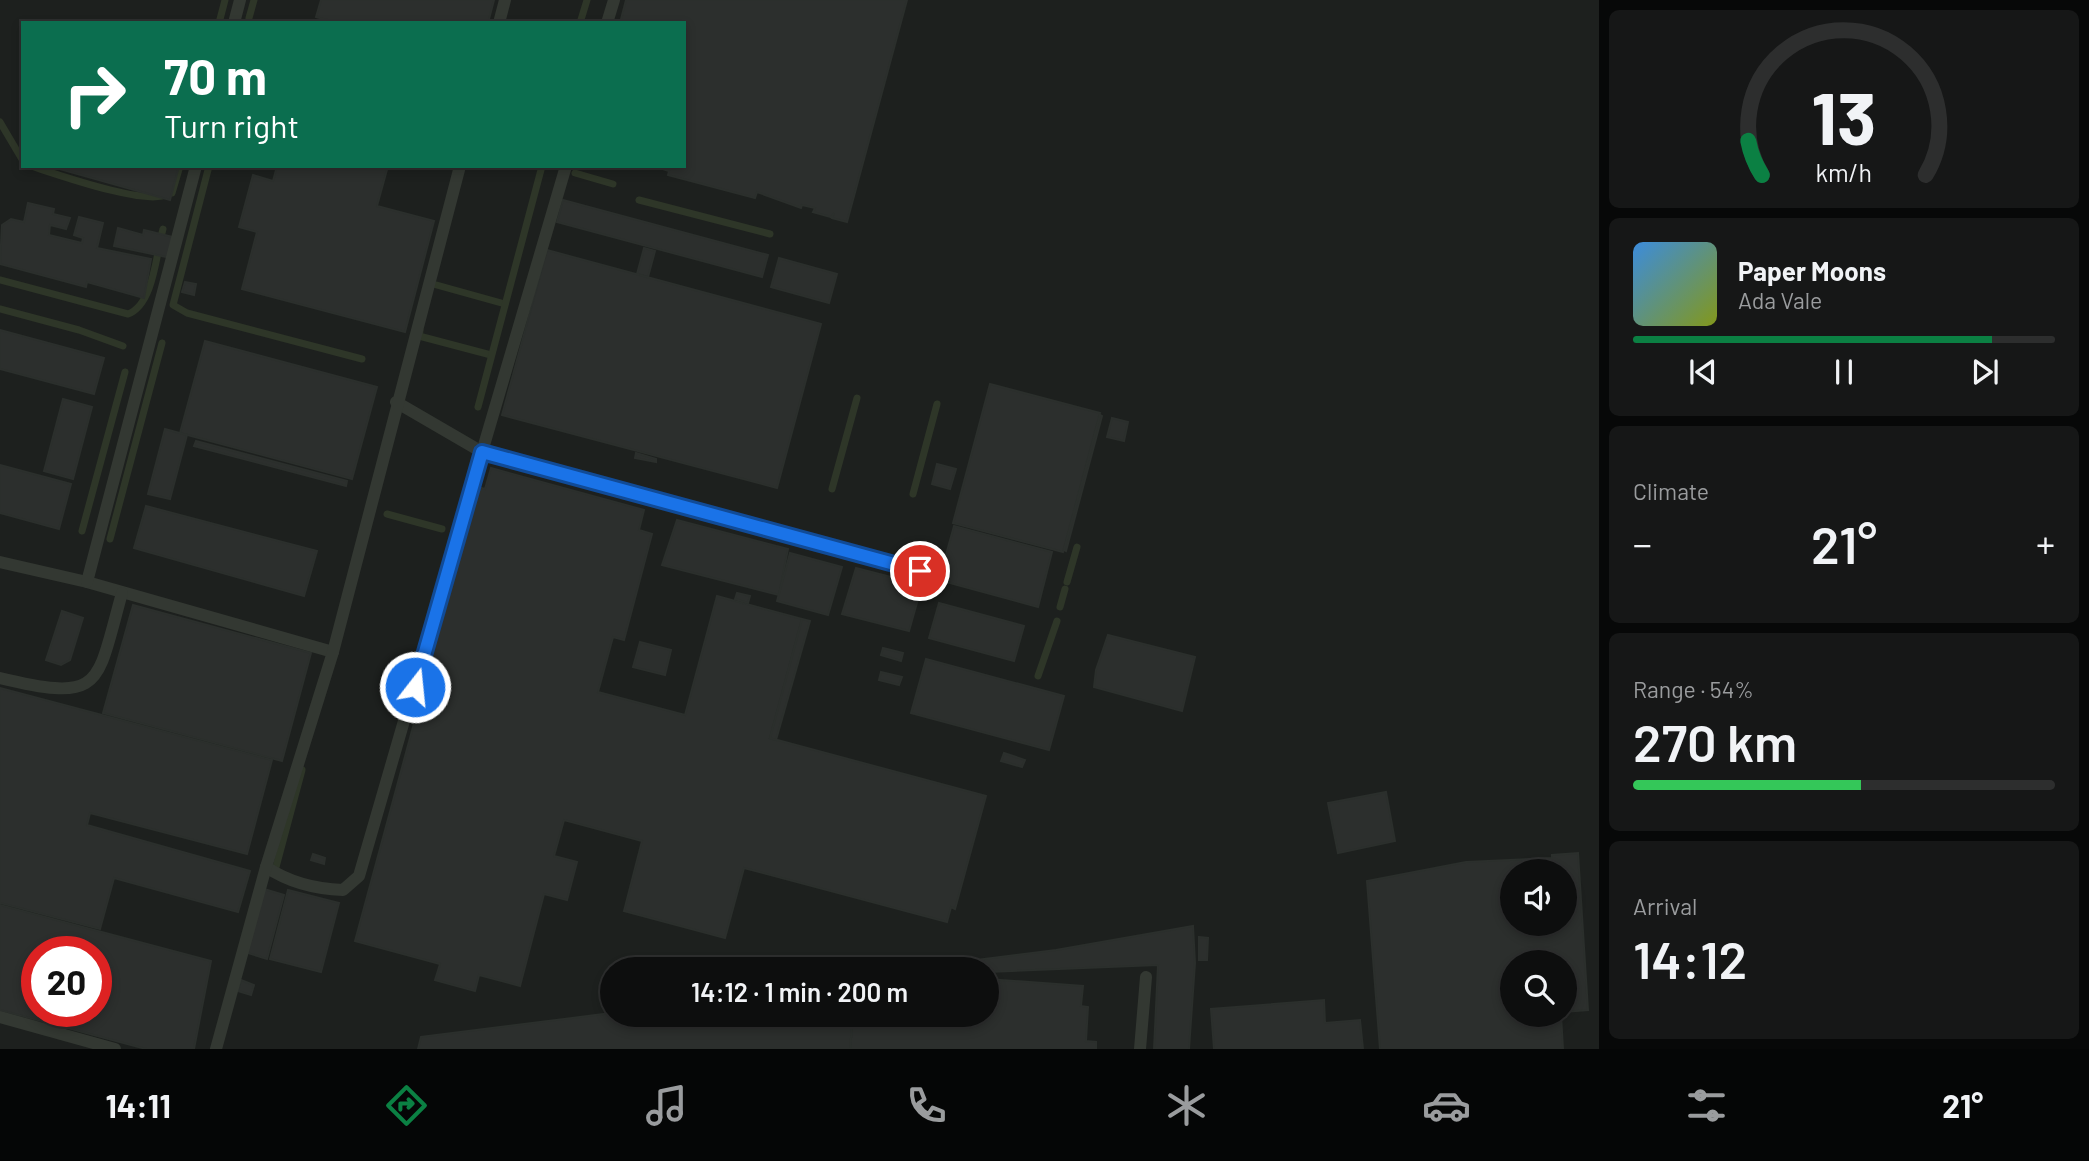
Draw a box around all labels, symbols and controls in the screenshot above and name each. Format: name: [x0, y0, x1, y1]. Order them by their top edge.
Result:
text: 70 m: [164, 46, 267, 105]
icon: right: [49, 49, 140, 140]
text: 13: [1811, 72, 1877, 160]
text: Turn right: [164, 106, 299, 144]
text: km/h: [1816, 157, 1872, 187]
text: Paper Moons: [1738, 255, 1886, 286]
text: Ada Vale: [1738, 286, 1822, 314]
icon: previous: [1684, 353, 1722, 391]
icon: pause: [1825, 353, 1863, 391]
icon: next: [1966, 353, 2004, 391]
text: Climate: [1633, 477, 1709, 505]
text: 21°: [1811, 512, 1877, 574]
text: −: [1633, 520, 1652, 566]
text: +: [2036, 520, 2055, 566]
pin: [890, 541, 950, 601]
icon: arrive: [901, 552, 939, 590]
position arrow: [378, 650, 452, 724]
text: Range · 54%: [1633, 675, 1754, 703]
text: 270 km: [1633, 710, 1797, 772]
map controls: [1500, 859, 1577, 1027]
button: sound: [1500, 859, 1577, 936]
text: Arrival: [1633, 892, 1697, 920]
text: 14:12: [1633, 927, 1747, 989]
speed limit sign: 20: [21, 936, 112, 1027]
button: search: [1500, 950, 1577, 1027]
text: 14:12 · 1 min · 200 m: [691, 976, 908, 1007]
icon: directions: [382, 1081, 431, 1130]
icon: music: [642, 1081, 691, 1130]
icon: phone: [902, 1081, 951, 1130]
icon: climate: [1162, 1081, 1211, 1130]
icon: car: [1422, 1081, 1471, 1130]
icon: filters: [1682, 1081, 1731, 1130]
text: 14:11: [106, 1086, 171, 1124]
text: 21°: [1942, 1086, 1983, 1124]

